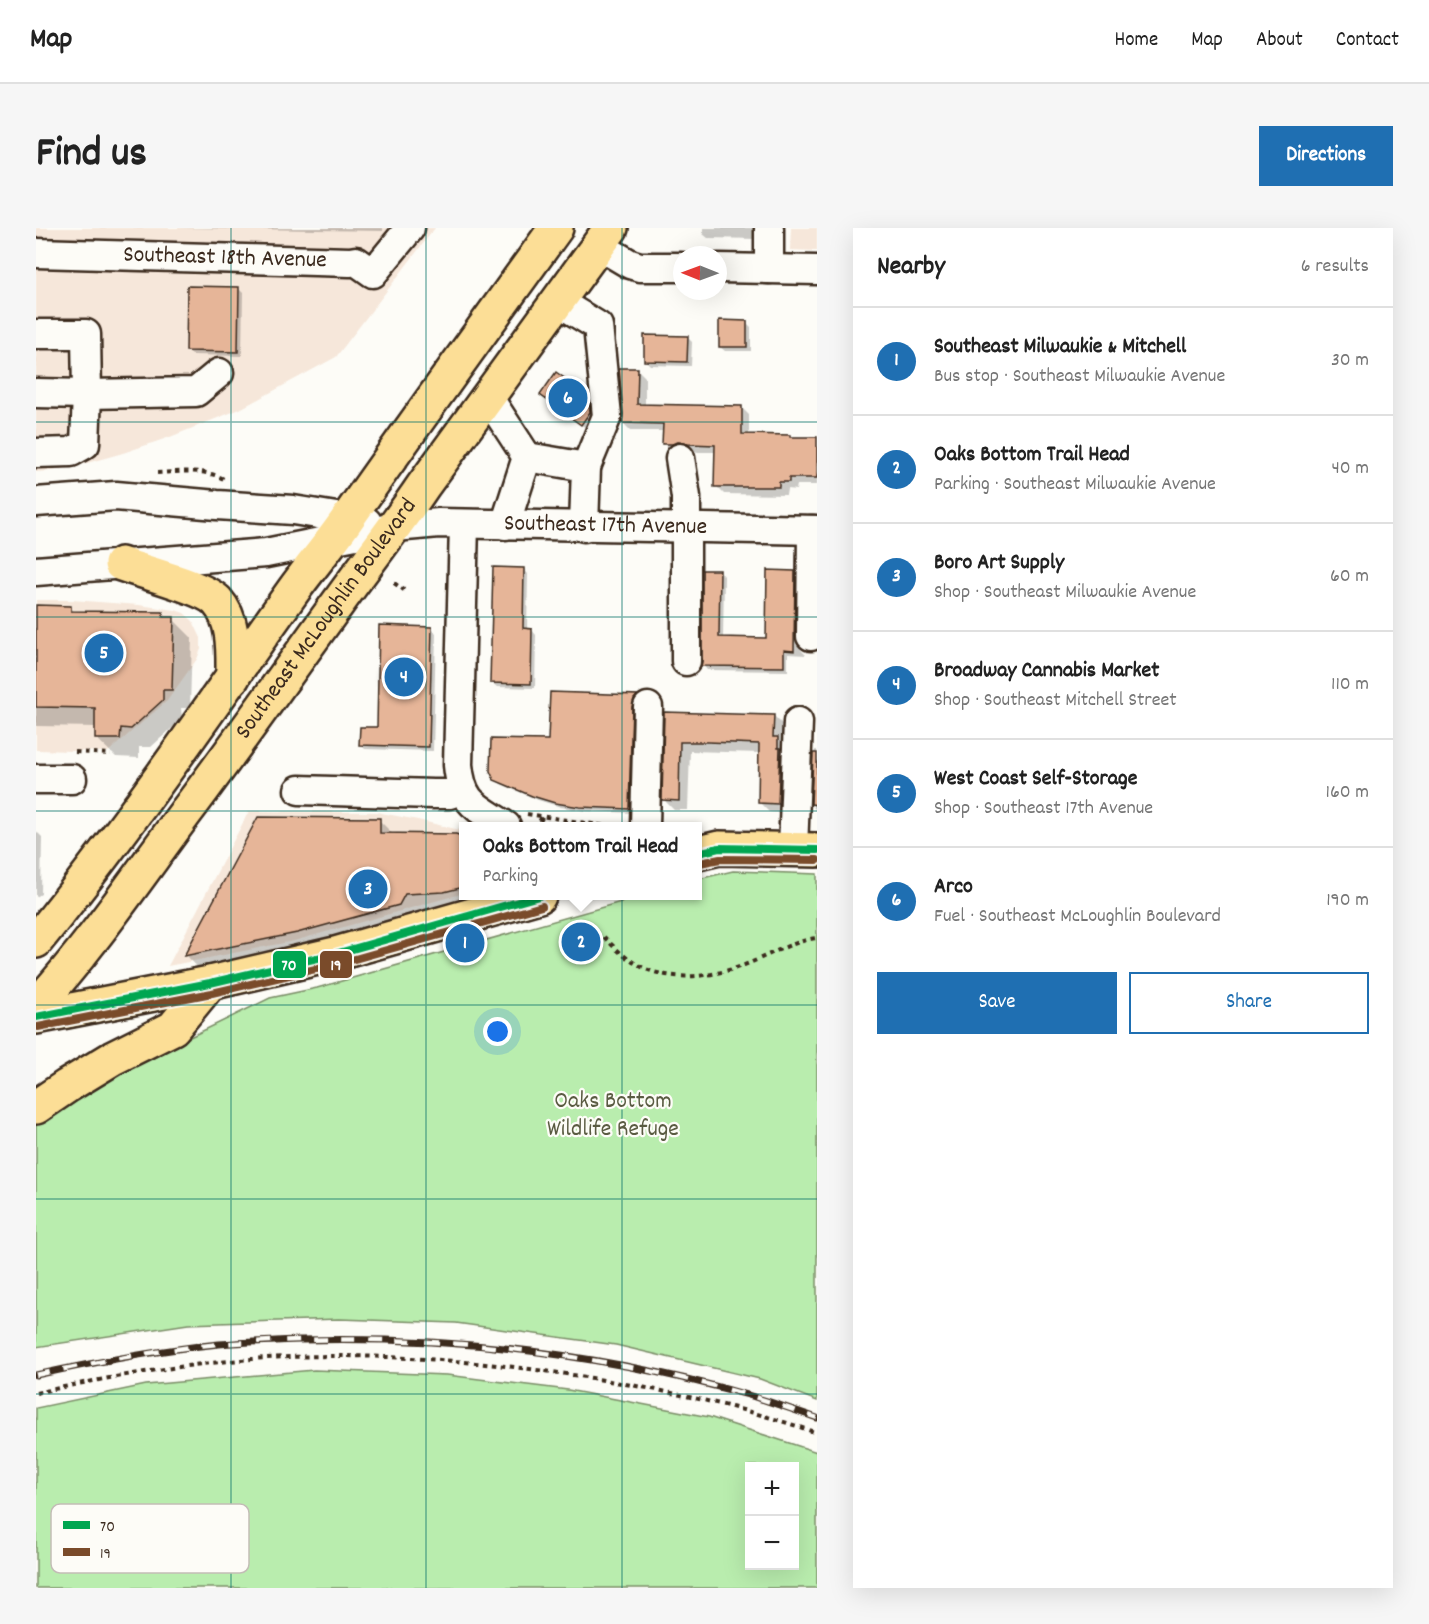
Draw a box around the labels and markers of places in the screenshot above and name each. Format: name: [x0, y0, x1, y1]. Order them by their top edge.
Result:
pin: 6: [548, 376, 588, 420]
pin: 5: [84, 630, 124, 676]
pin: 4: [384, 654, 424, 700]
pin: 3: [348, 866, 388, 912]
pin: 1: [446, 920, 484, 966]
pin: 2: [562, 920, 600, 964]

